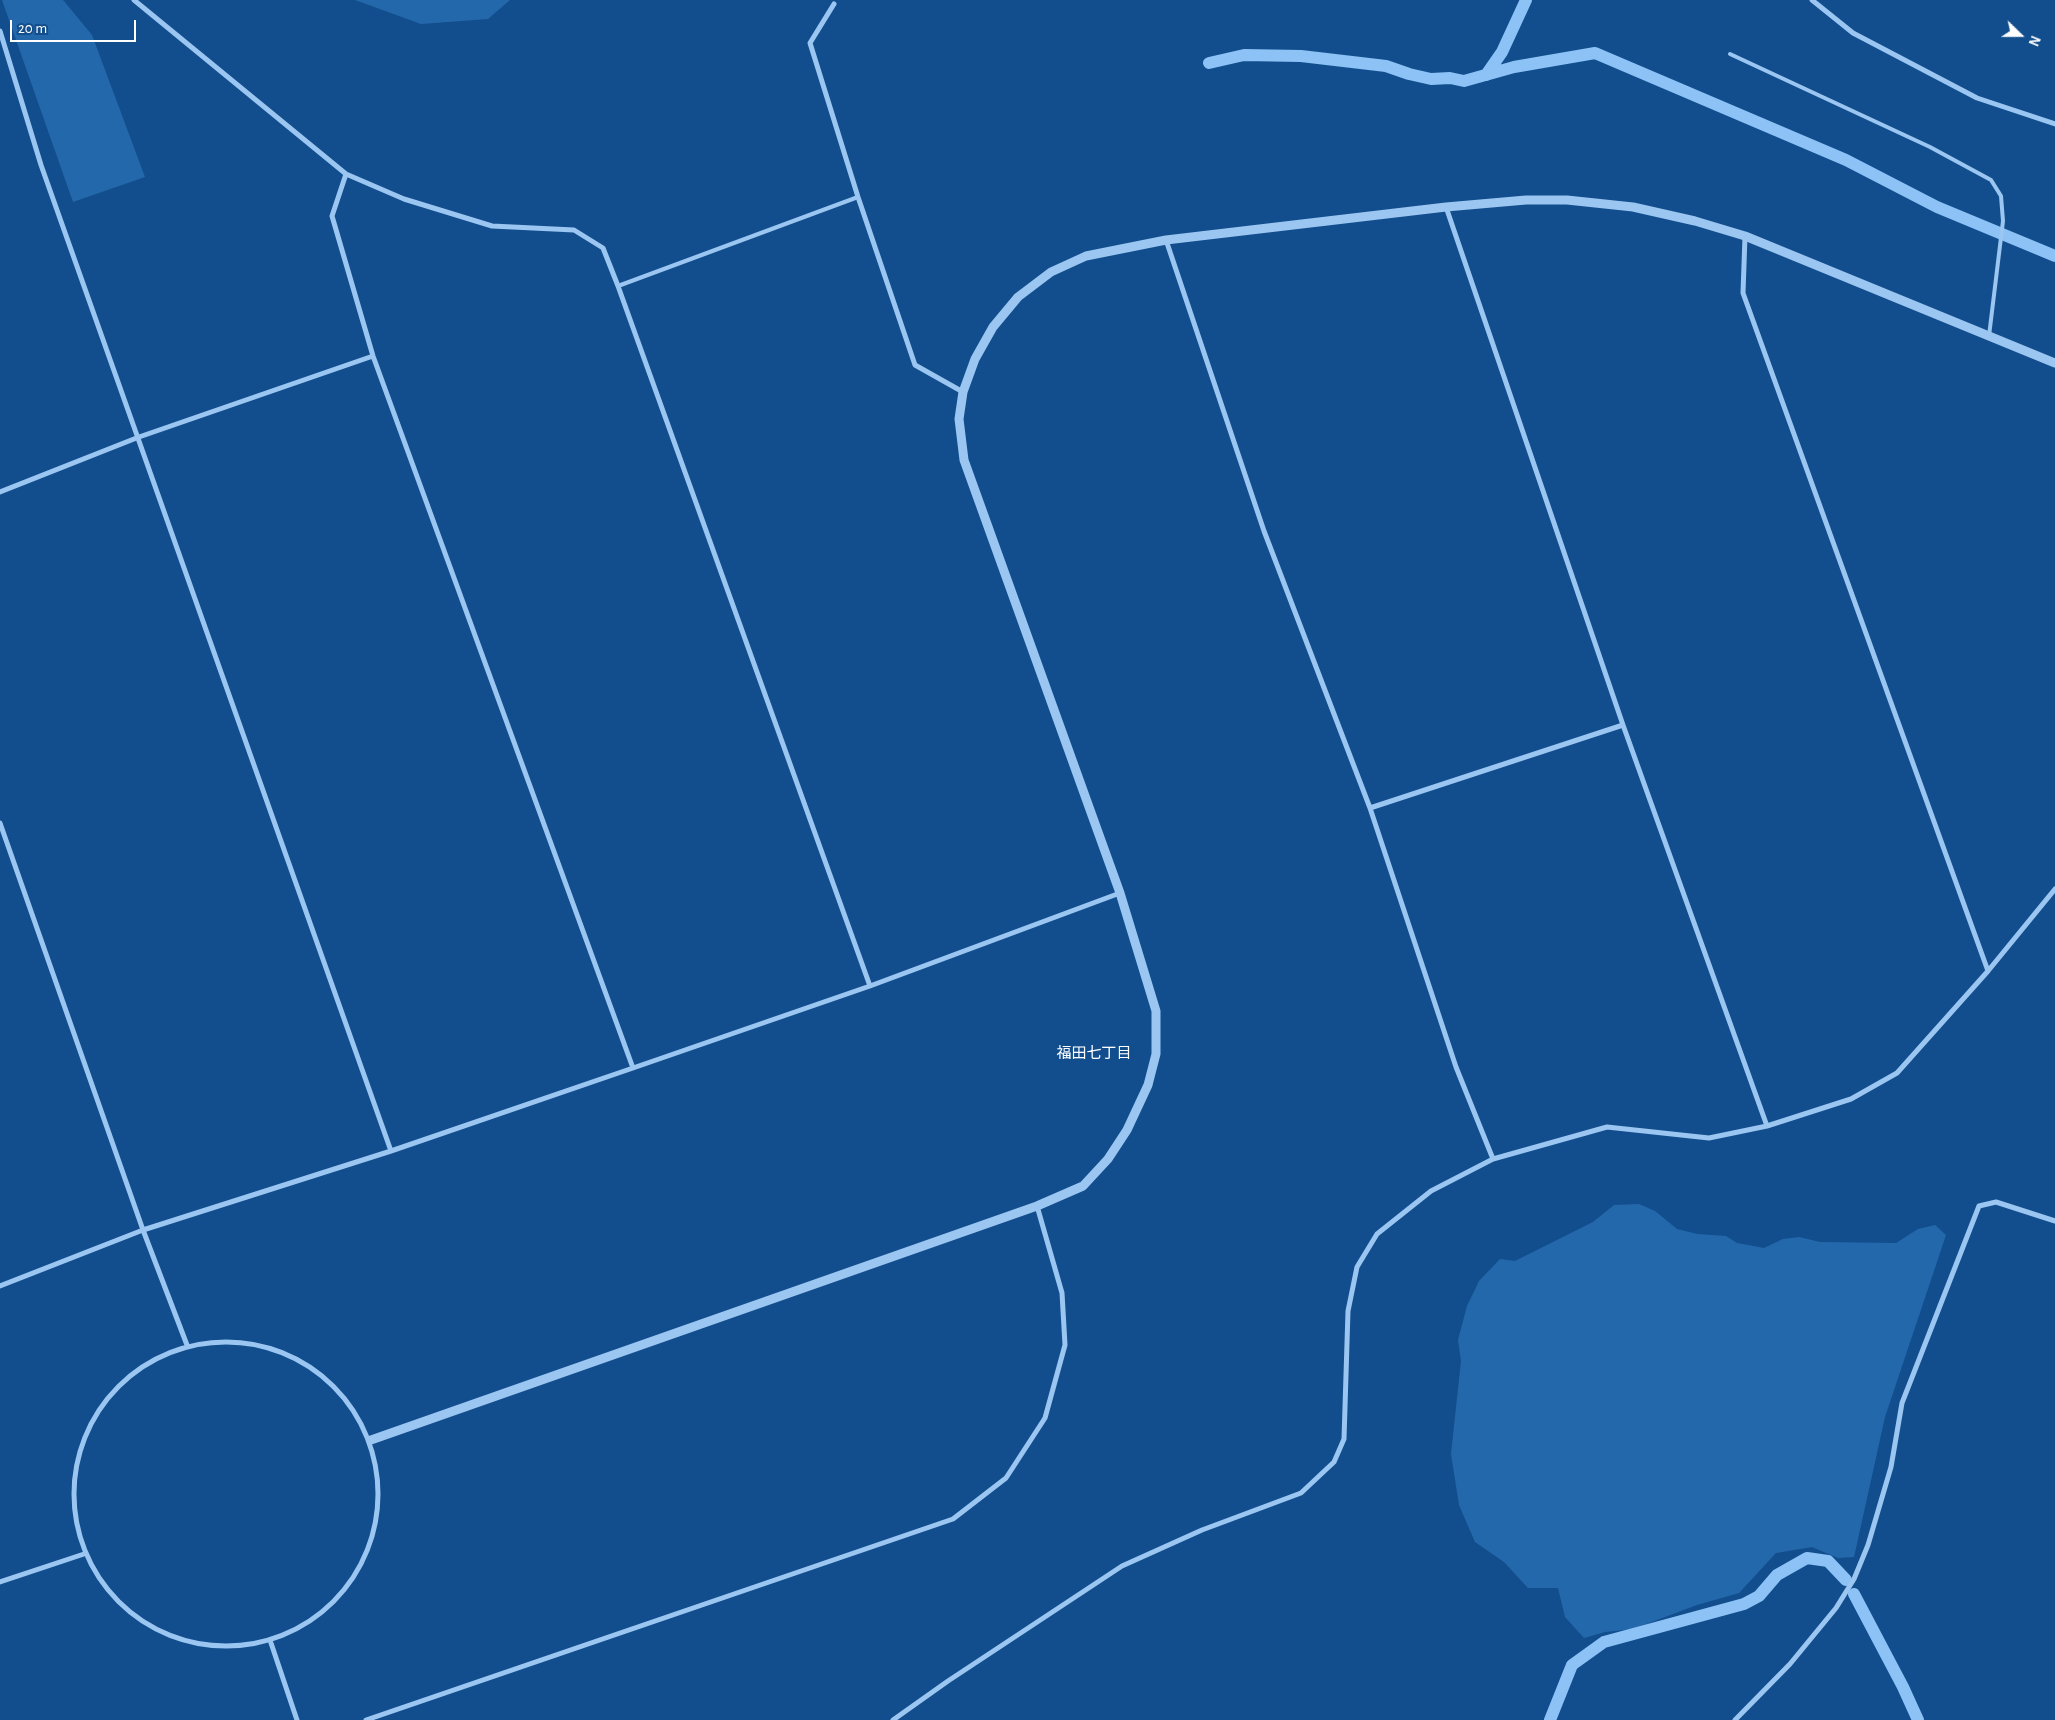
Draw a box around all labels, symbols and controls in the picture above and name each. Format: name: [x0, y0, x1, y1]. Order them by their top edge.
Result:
scale bar: [12, 10, 139, 42]
north arrow: [1995, 10, 2045, 60]
text: 20 m: [18, 21, 47, 36]
text: N: [2026, 33, 2042, 48]
district label: 福田七丁目: [1057, 1044, 1131, 1062]

